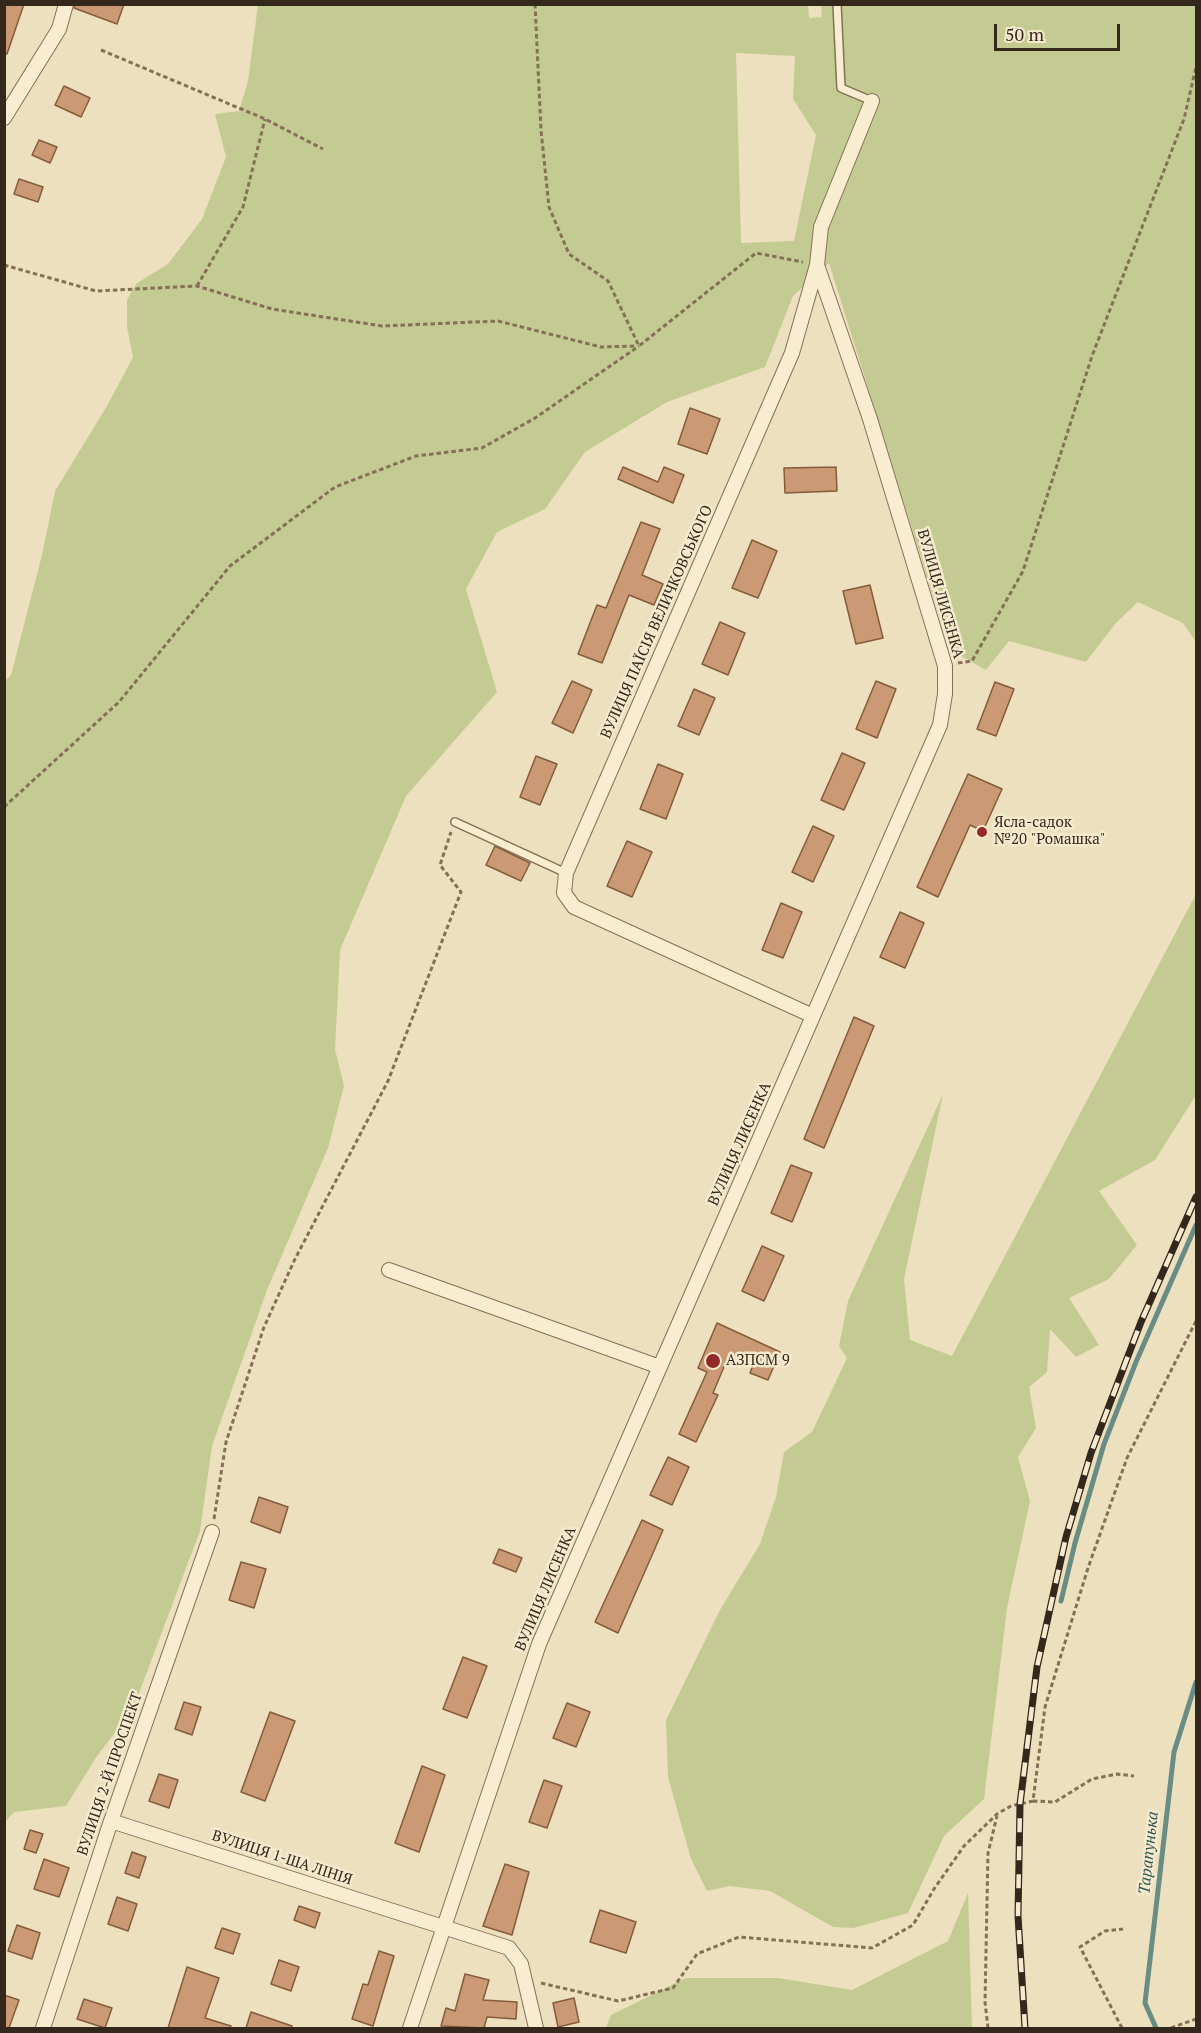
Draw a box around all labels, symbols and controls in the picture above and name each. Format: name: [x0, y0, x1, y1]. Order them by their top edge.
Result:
scale bar: [997, 12, 1123, 50]
text: 50 m: [1005, 22, 1044, 46]
street label: ВУЛИЦЯ ПАЇСІЯ ВЕЛИЧКОВСЬКОГО: [597, 503, 717, 741]
street label: ВУЛИЦЯ ЛИСЕНКА: [913, 527, 967, 661]
place label: Ясла-садок №20 "Ромашка": [994, 814, 1105, 849]
marker: Ясла-садок №20 "Ромашка": [975, 825, 989, 839]
street label: ВУЛИЦЯ ЛИСЕНКА: [705, 1079, 775, 1209]
marker: АЗПСМ 9: [704, 1352, 722, 1370]
place label: АЗПСМ 9: [726, 1352, 790, 1370]
street label: ВУЛИЦЯ ЛИСЕНКА: [512, 1524, 580, 1654]
street label: ВУЛИЦЯ 2-Й ПРОСПЕКТ: [74, 1690, 146, 1858]
water label: Тарапунька: [1135, 1810, 1163, 1896]
street label: ВУЛИЦЯ 1-ША ЛІНІЯ: [209, 1827, 355, 1889]

